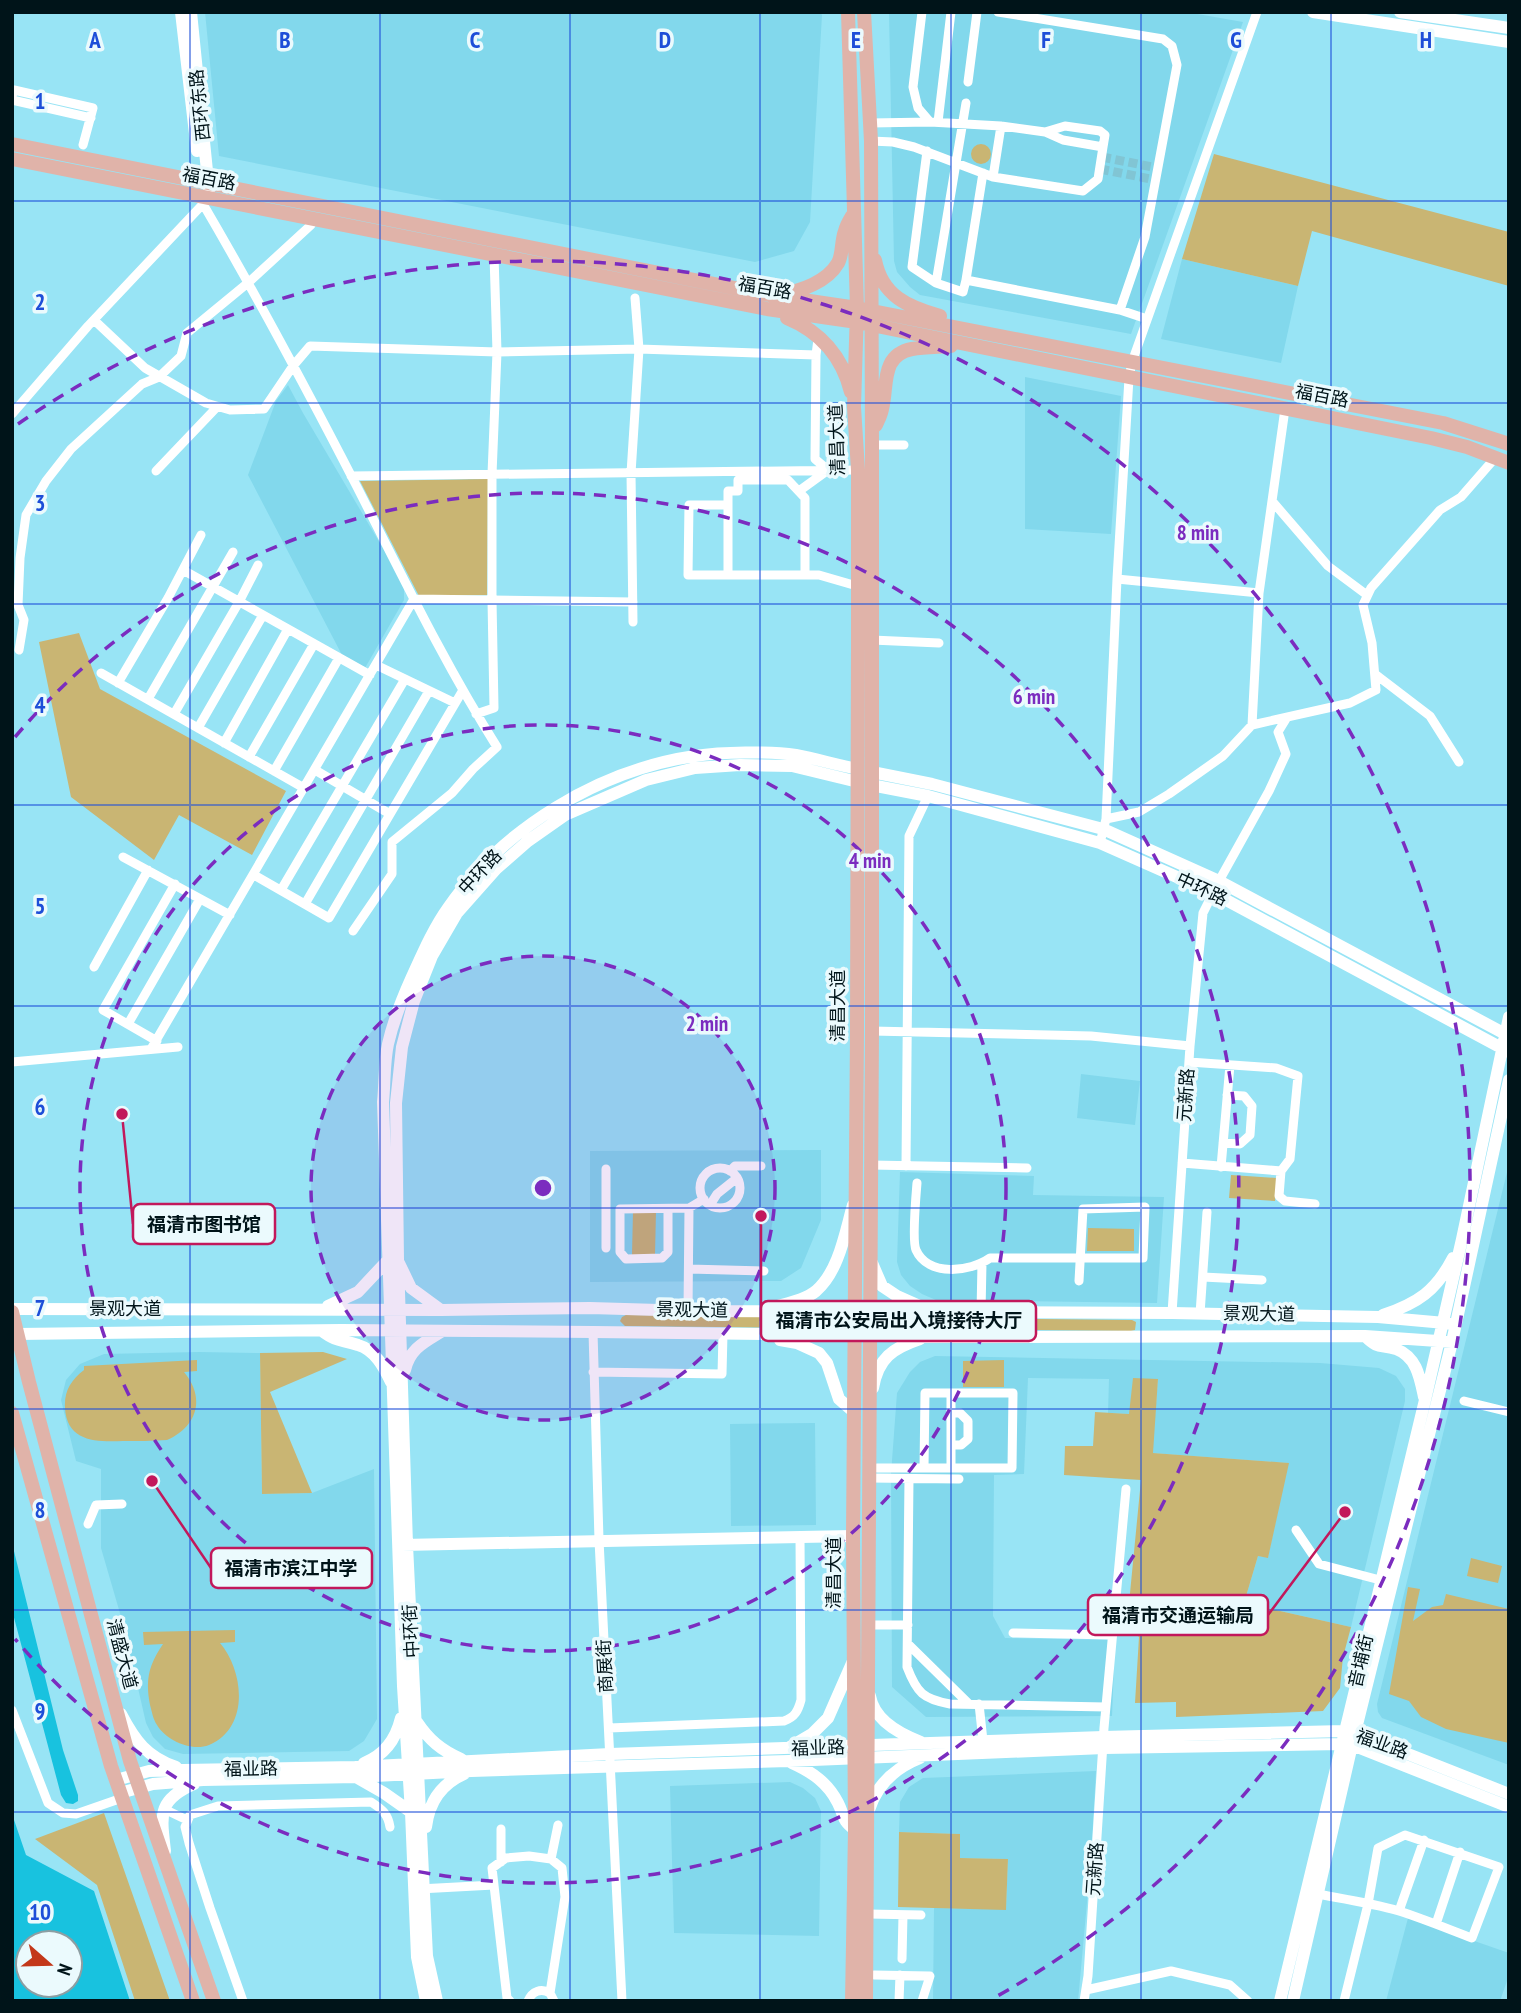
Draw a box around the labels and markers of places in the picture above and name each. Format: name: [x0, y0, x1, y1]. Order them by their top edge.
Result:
centre of rings: [531, 1176, 555, 1200]
callout: 福清市图书馆: [133, 1204, 275, 1244]
callout: 福清市公安局出入境接待大厅: [761, 1301, 1036, 1341]
callout: 福清市滨江中学: [211, 1548, 372, 1588]
callout: 福清市交通运输局: [1088, 1595, 1268, 1635]

